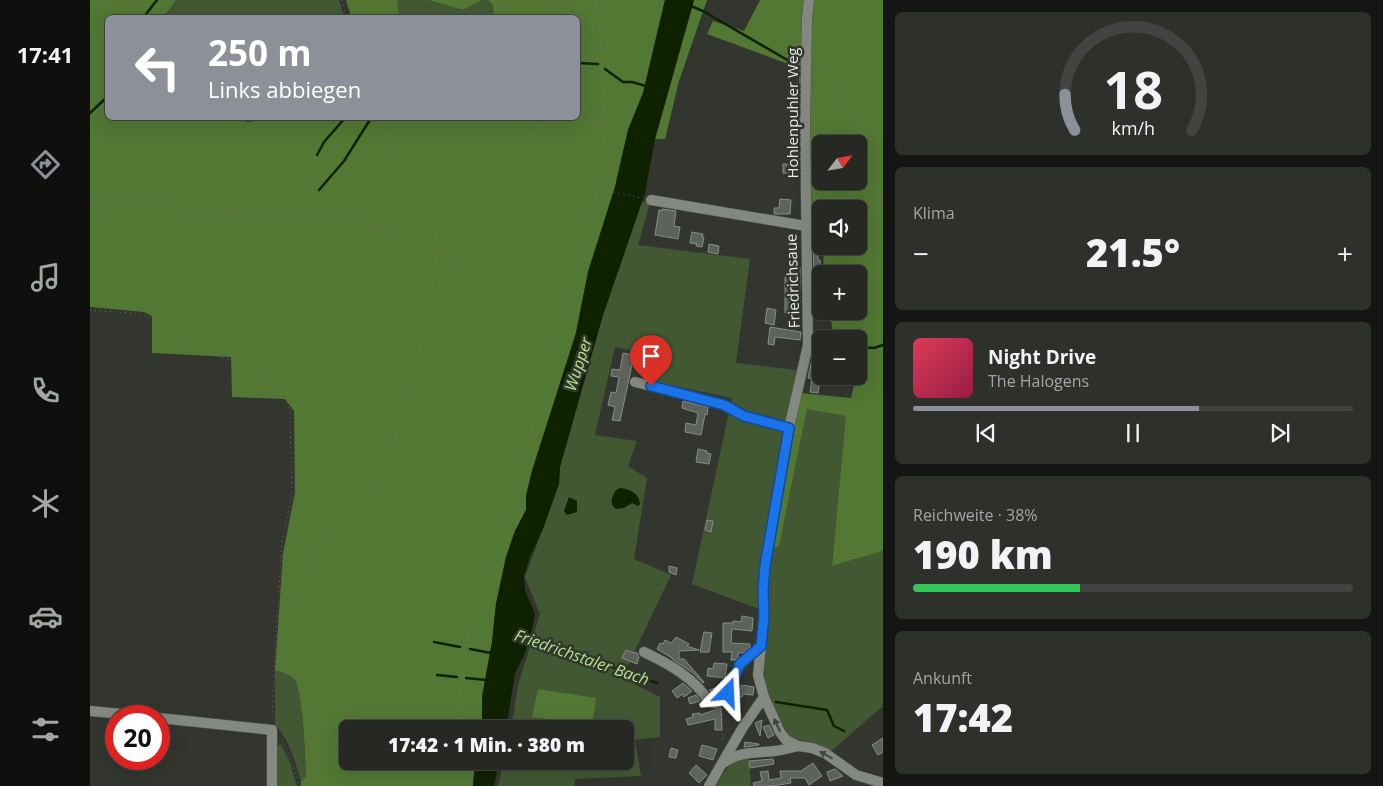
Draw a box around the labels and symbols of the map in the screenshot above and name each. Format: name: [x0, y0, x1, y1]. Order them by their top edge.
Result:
street label: Hohlenpuhler Weg: [782, 48, 802, 178]
north arrow: [812, 135, 868, 190]
street label: Friedrichsaue: [780, 233, 804, 329]
water label: Wupper: [559, 334, 597, 394]
pin: [630, 335, 672, 386]
water label: Friedrichstaler Bach: [512, 624, 652, 690]
position arrow: [701, 666, 753, 718]
speed limit sign: 20: [105, 705, 170, 770]
one-way arrow: [773, 718, 781, 732]
one-way arrow: [820, 750, 833, 759]

